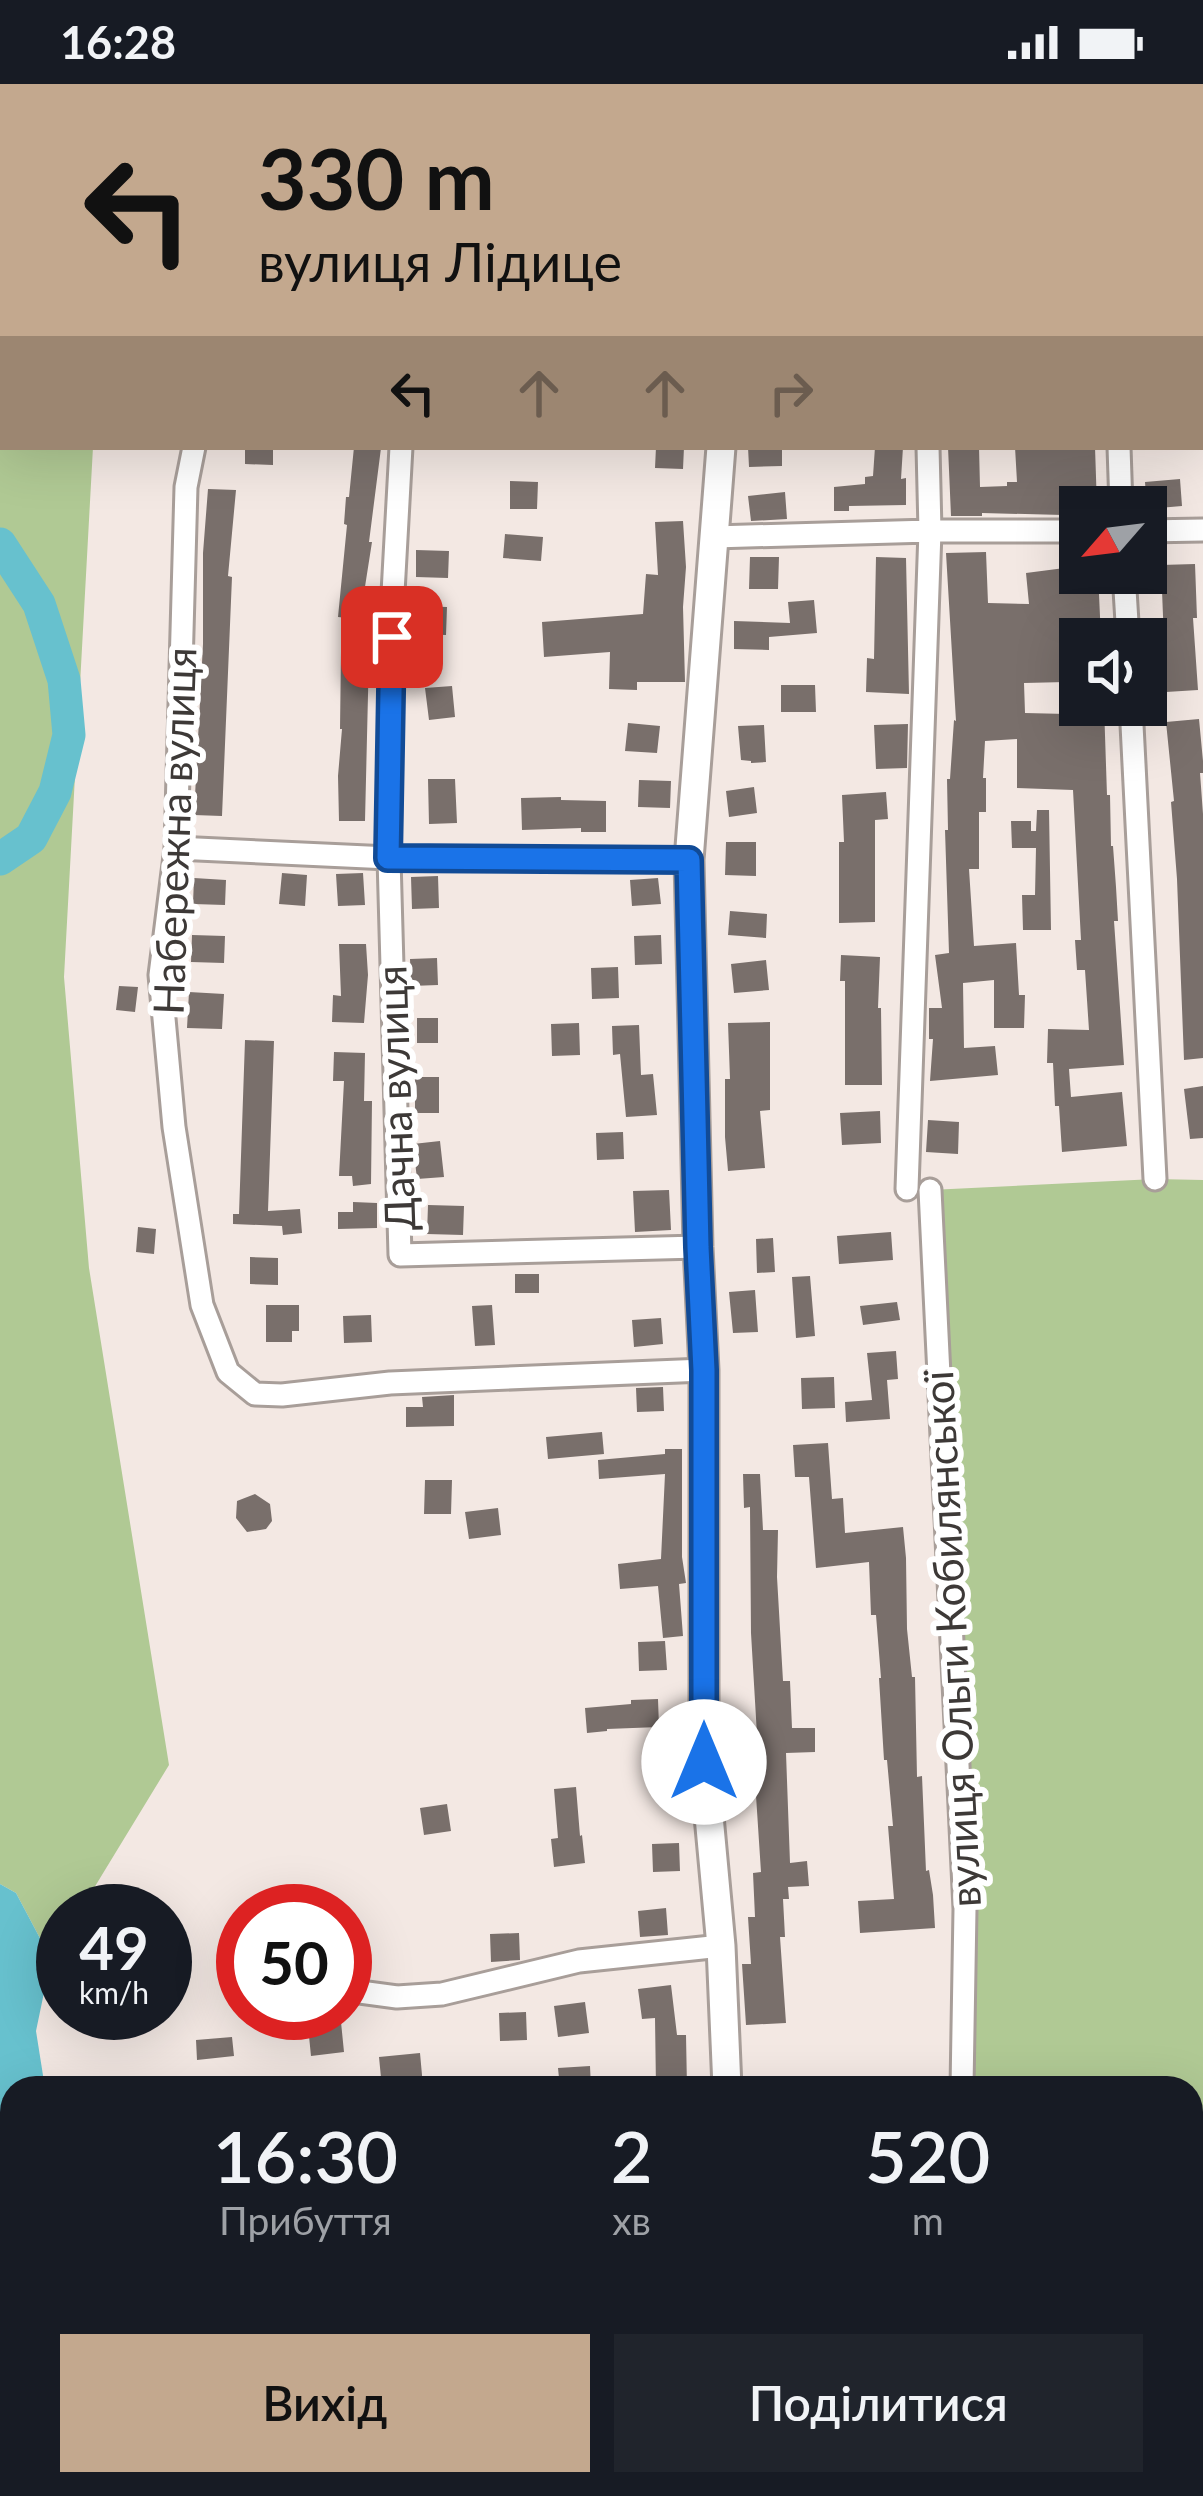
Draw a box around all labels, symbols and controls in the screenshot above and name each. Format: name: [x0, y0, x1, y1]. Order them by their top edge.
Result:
text: 16:28: [60, 15, 176, 69]
text: 330 m: [258, 127, 495, 228]
icon: left: [60, 132, 216, 288]
text: вулиця Лідице: [258, 229, 622, 294]
icon: left: [380, 360, 446, 426]
icon: ahead: [506, 360, 572, 426]
icon: ahead: [632, 360, 698, 426]
icon: right: [758, 360, 824, 426]
north arrow: [1059, 486, 1167, 594]
map controls: [1059, 486, 1167, 726]
pin: [341, 586, 443, 688]
icon: arrive: [359, 604, 425, 670]
button: sound: [1059, 618, 1167, 726]
street label: Набережна вулиця: [143, 646, 205, 1016]
street label: Дачна вулиця: [365, 964, 425, 1232]
street label: вулиця Ольги Кобилянської: [912, 1368, 990, 1909]
position arrow: [641, 1699, 767, 1825]
speed limit sign: 50: [216, 1884, 372, 2040]
text: 49: [79, 1911, 149, 1983]
text: km/h: [79, 1974, 149, 2010]
text: 16:30: [213, 2112, 398, 2198]
text: 2: [611, 2112, 652, 2198]
text: 520: [865, 2112, 990, 2198]
text: Прибуття: [219, 2197, 392, 2243]
text: хв: [612, 2197, 651, 2243]
text: m: [912, 2197, 944, 2243]
button: Вихід: [60, 2334, 590, 2472]
button: Поділитися: [614, 2334, 1143, 2472]

